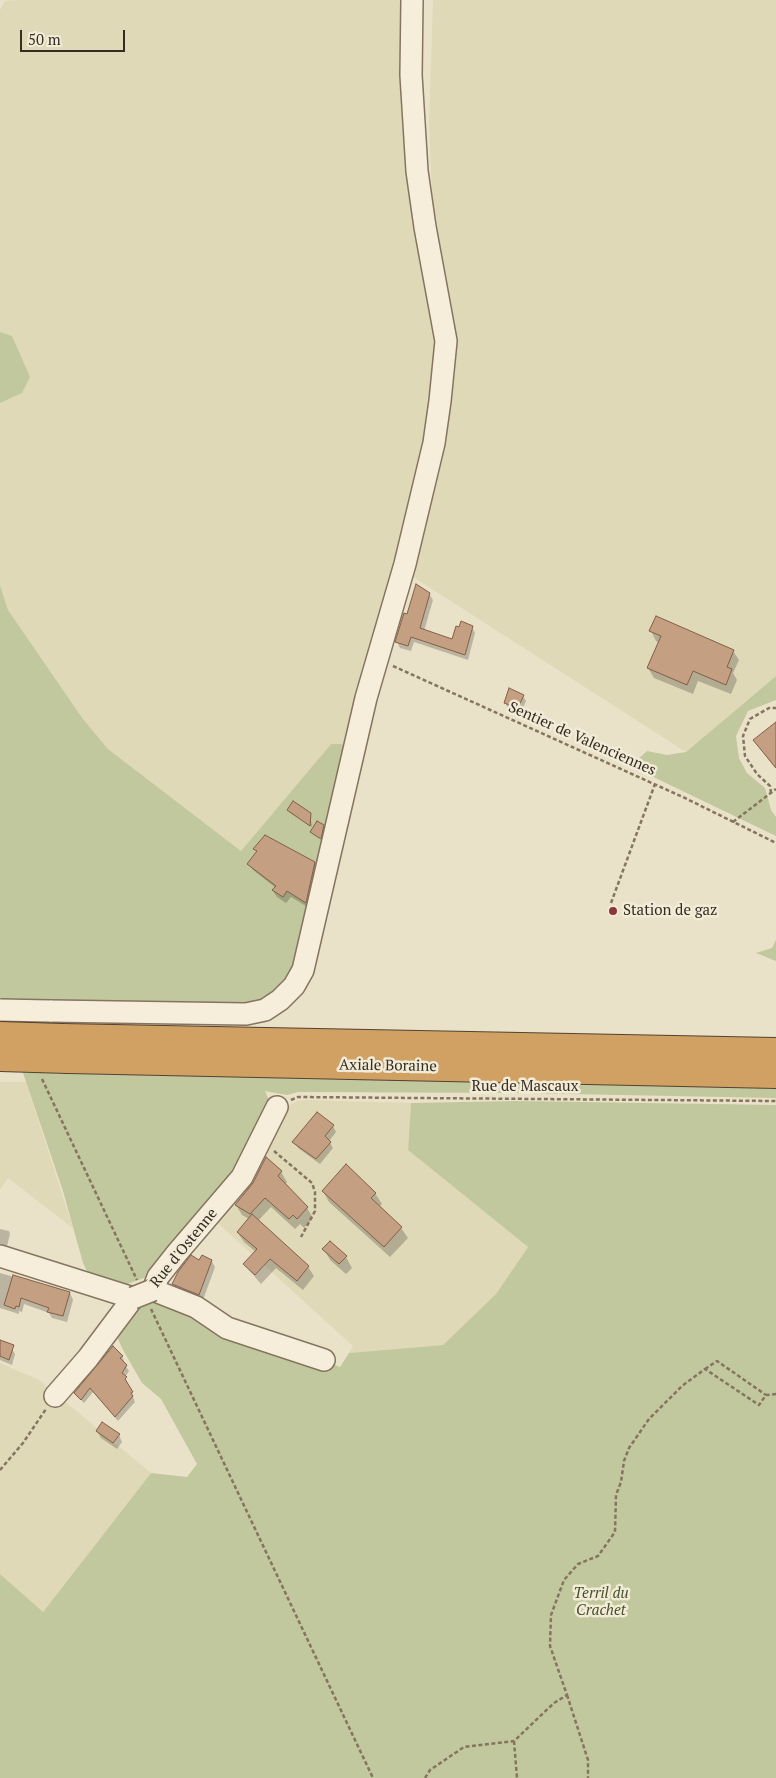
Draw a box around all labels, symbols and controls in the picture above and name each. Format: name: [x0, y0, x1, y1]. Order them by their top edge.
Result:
scale bar: [22, 20, 128, 52]
text: 50 m: [28, 29, 61, 49]
street label: Sentier de Valenciennes: [505, 698, 659, 780]
place label: Station de gaz: [623, 902, 717, 920]
marker: Station de gaz: [607, 905, 619, 917]
street label: Axiale Boraine: [339, 1056, 437, 1076]
street label: Rue de Mascaux: [472, 1078, 578, 1096]
street label: Rue d'Ostenne: [147, 1205, 221, 1291]
park label: Terril du Crachet: [573, 1585, 629, 1620]

